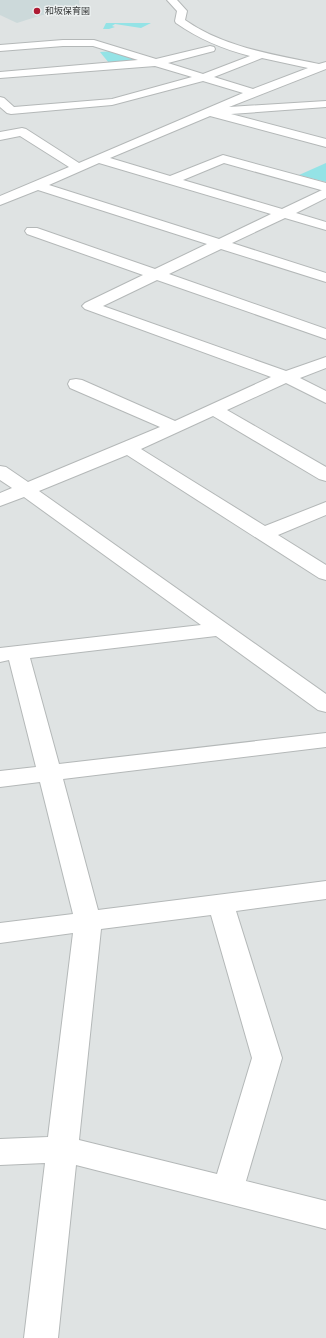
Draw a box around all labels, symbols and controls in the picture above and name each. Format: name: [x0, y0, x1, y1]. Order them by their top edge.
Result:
place label: 和坂保育園: [45, 5, 90, 17]
marker: 和坂保育園: [32, 6, 42, 16]

